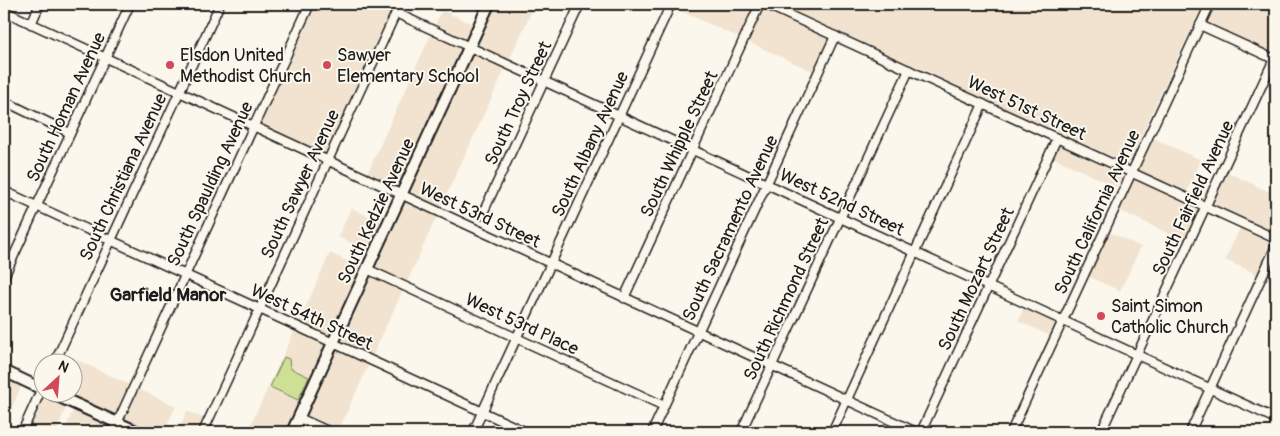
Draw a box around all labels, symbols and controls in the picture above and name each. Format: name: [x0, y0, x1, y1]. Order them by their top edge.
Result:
street label: South Homan Avenue: [22, 29, 111, 186]
street label: South Troy Street: [480, 37, 558, 169]
place label: Elsdon United Methodist Church: [180, 44, 311, 88]
place label: Sawyer Elementary School: [337, 44, 479, 88]
marker: Elsdon United Methodist Church: [164, 59, 176, 71]
marker: Sawyer Elementary School: [321, 59, 333, 71]
street label: South Whipple Street: [635, 67, 724, 221]
street label: South Albany Avenue: [547, 68, 634, 221]
street label: West 51st Street: [964, 71, 1090, 146]
street label: South Christiana Avenue: [75, 90, 172, 265]
street label: South Spaulding Avenue: [162, 98, 259, 270]
street label: South Sawyer Avenue: [256, 106, 345, 262]
street label: South Fairfield Avenue: [1147, 117, 1239, 279]
street label: South California Avenue: [1049, 126, 1146, 298]
street label: South Sacramento Avenue: [677, 132, 784, 325]
street label: South Kedzie Avenue: [333, 135, 420, 288]
street label: West 52nd Street: [776, 164, 908, 242]
street label: West 53rd Street: [416, 177, 545, 254]
street label: South Mozart Street: [933, 203, 1020, 355]
street label: South Richmond Street: [739, 213, 835, 384]
street label: West 54th Street: [247, 279, 377, 356]
district label: Garfield Manor: [110, 283, 227, 307]
street label: West 53rd Place: [461, 288, 582, 361]
place label: Saint Simon Catholic Church: [1111, 295, 1228, 339]
marker: Saint Simon Catholic Church: [1095, 310, 1107, 322]
north arrow: [32, 354, 82, 404]
text: N: [55, 357, 71, 376]

